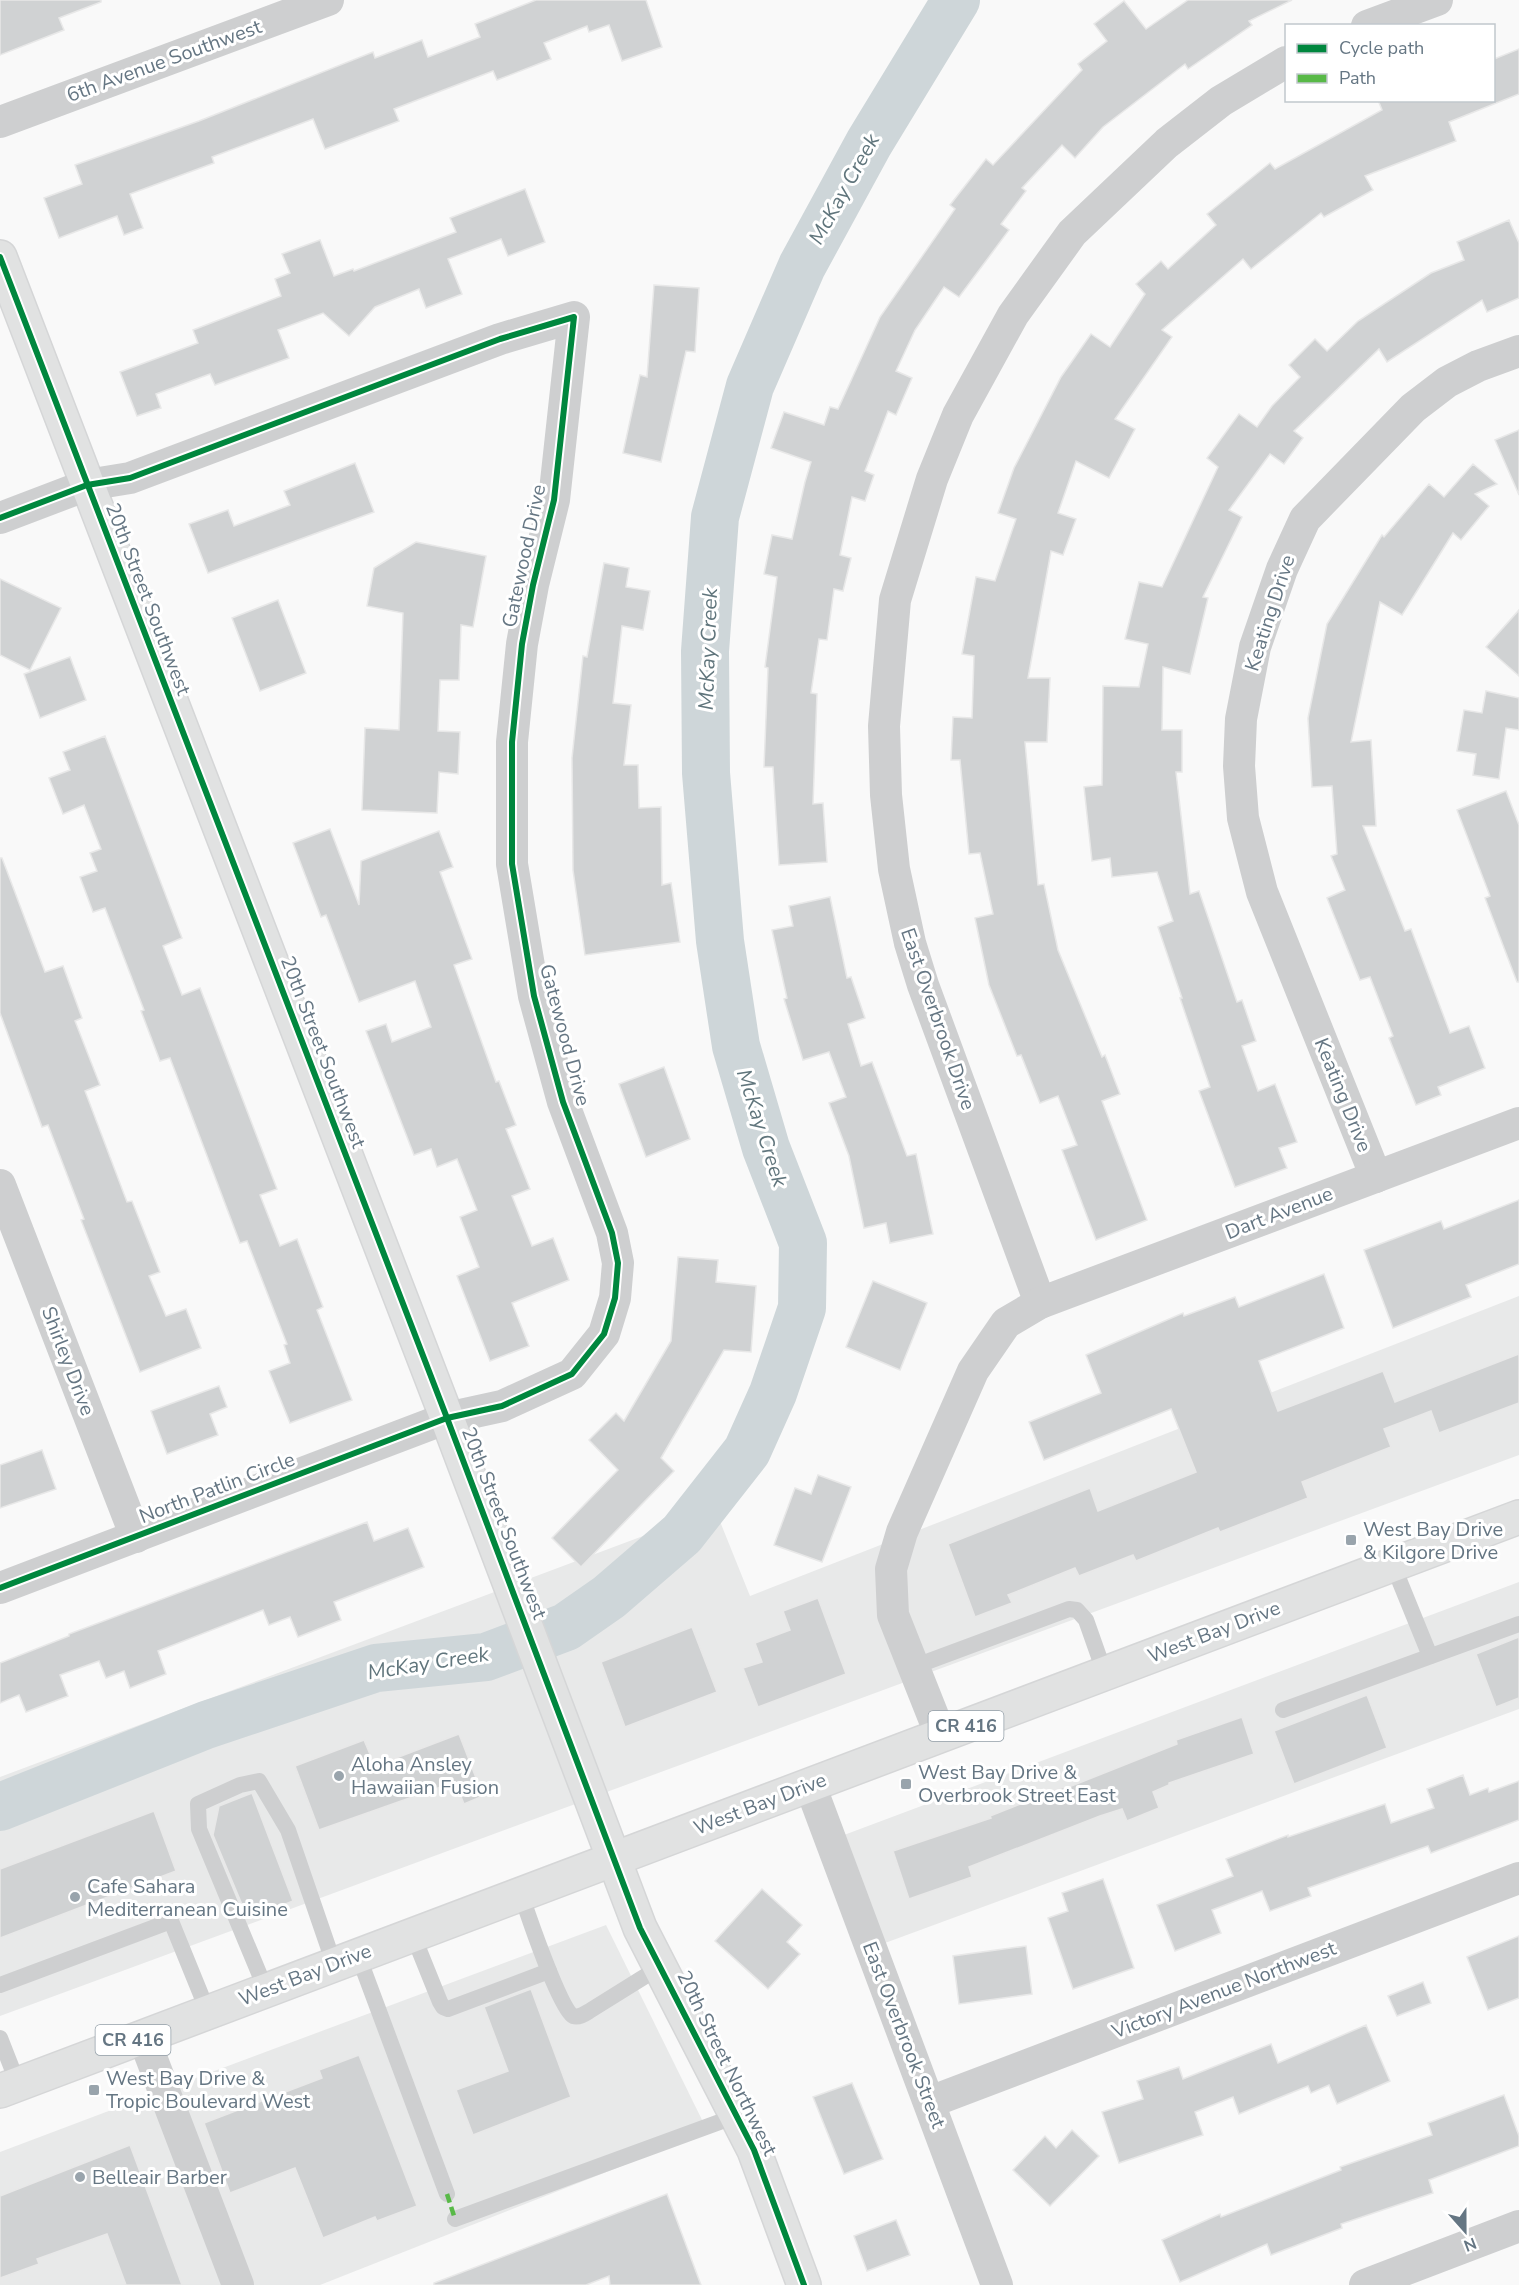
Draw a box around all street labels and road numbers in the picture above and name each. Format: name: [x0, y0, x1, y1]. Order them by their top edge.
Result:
street label: 6th Avenue Southwest: [63, 13, 266, 109]
street label: Gatewood Drive: [496, 482, 552, 630]
street label: 20th Street Southwest: [99, 499, 198, 700]
street label: Keating Drive: [1238, 551, 1302, 675]
street label: East Overbrook Drive: [894, 925, 982, 1113]
street label: 20th Street Southwest: [274, 952, 373, 1153]
street label: Gatewood Drive: [533, 961, 597, 1109]
street label: Keating Drive: [1308, 1034, 1378, 1156]
street label: Dart Avenue: [1221, 1180, 1337, 1246]
street label: Shirley Drive: [35, 1303, 101, 1419]
street label: 20th Street Southwest: [455, 1423, 554, 1624]
street label: North Patlin Circle: [135, 1446, 299, 1530]
street label: West Bay Drive: [1144, 1594, 1284, 1670]
road number: CR 416: [928, 1711, 1004, 1741]
street label: West Bay Drive: [690, 1766, 830, 1842]
street label: Victory Avenue Northwest: [1107, 1934, 1341, 2046]
street label: West Bay Drive: [235, 1937, 375, 2013]
street label: East Overbrook Street: [856, 1938, 952, 2133]
street label: 20th Street Northwest: [670, 1966, 784, 2161]
road number: CR 416: [96, 2025, 170, 2055]

